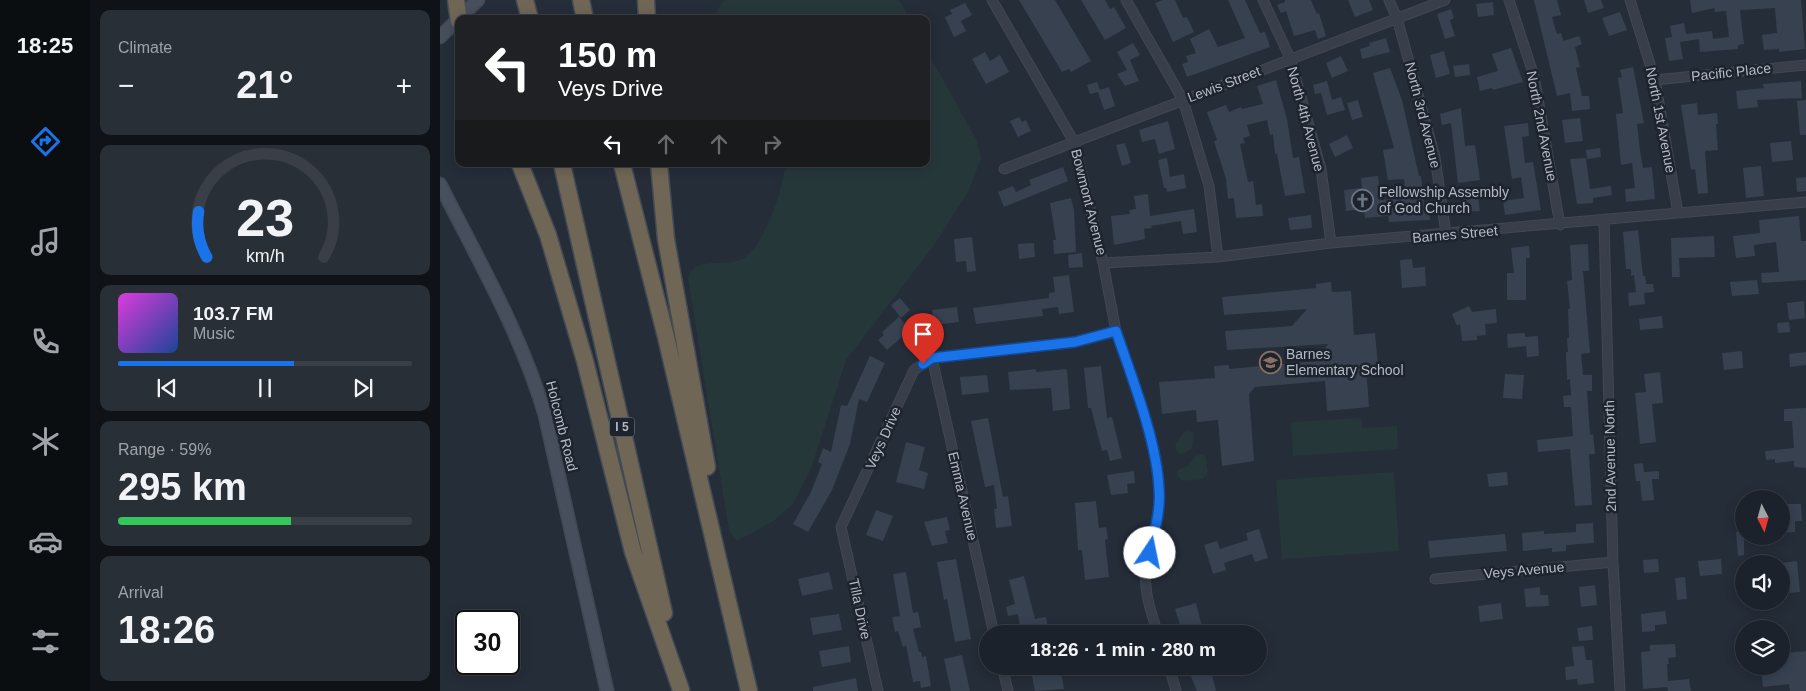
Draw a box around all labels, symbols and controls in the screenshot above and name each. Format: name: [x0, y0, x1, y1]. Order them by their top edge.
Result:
text: 18:25: [17, 33, 73, 58]
icon: left: [475, 35, 540, 100]
text: 150 m: [558, 35, 657, 74]
text: Climate: [118, 39, 172, 56]
street label: North 3rd Avenue: [1402, 60, 1444, 170]
street label: Pacific Place: [1690, 60, 1772, 84]
street label: Lewis Street: [1185, 63, 1263, 105]
text: 21°: [236, 64, 294, 106]
street label: North 4th Avenue: [1284, 65, 1328, 173]
street label: North 1st Avenue: [1643, 66, 1679, 174]
text: −: [118, 70, 134, 101]
text: +: [396, 70, 412, 101]
street label: North 2nd Avenue: [1523, 70, 1561, 183]
text: Veys Drive: [558, 76, 663, 101]
icon: directions: [28, 124, 63, 159]
icon: left: [599, 130, 627, 158]
icon: ahead: [652, 130, 680, 158]
icon: ahead: [705, 130, 733, 158]
icon: right: [758, 130, 786, 158]
street label: Bowmont Avenue: [1068, 147, 1110, 257]
place label: Fellowship Assembly of God Church: [1379, 184, 1509, 216]
church icon: Fellowship Assembly of God Church: [1351, 188, 1375, 212]
text: 23: [236, 189, 294, 247]
street label: Barnes Street: [1412, 222, 1498, 246]
icon: music: [28, 224, 63, 259]
text: km/h: [246, 246, 284, 266]
text: 103.7 FM: [193, 303, 273, 324]
pin: [902, 313, 944, 364]
icon: arrive: [909, 320, 937, 348]
icon: phone: [28, 324, 63, 359]
text: Music: [193, 325, 235, 342]
place label: Barnes Elementary School: [1286, 346, 1404, 378]
school or university icon: Barnes Elementary School: [1258, 350, 1282, 374]
icon: previous: [153, 374, 181, 402]
icon: pause: [251, 374, 279, 402]
icon: next: [349, 374, 377, 402]
street label: Holcomb Road: [543, 379, 581, 473]
street label: 2nd Avenue North: [1601, 400, 1619, 512]
street label: Veys Drive: [862, 404, 904, 472]
road number: I 5: [610, 418, 634, 437]
icon: climate: [28, 424, 63, 459]
text: Range · 59%: [118, 441, 211, 458]
street label: Emma Avenue: [945, 450, 981, 542]
text: 295 km: [118, 466, 247, 508]
north arrow: [1735, 490, 1790, 545]
map controls: [1735, 490, 1790, 675]
icon: car: [28, 524, 63, 559]
position arrow: [1123, 526, 1175, 578]
button: sound: [1735, 555, 1790, 610]
street label: Veys Avenue: [1483, 558, 1565, 581]
street label: Tilla Drive: [846, 577, 874, 641]
text: Arrival: [118, 584, 163, 601]
text: 18:26: [118, 609, 215, 651]
speed limit sign: 30: [455, 610, 520, 675]
button: layers: [1735, 620, 1790, 675]
icon: filters: [28, 624, 63, 659]
text: 18:26 · 1 min · 280 m: [1030, 639, 1216, 660]

